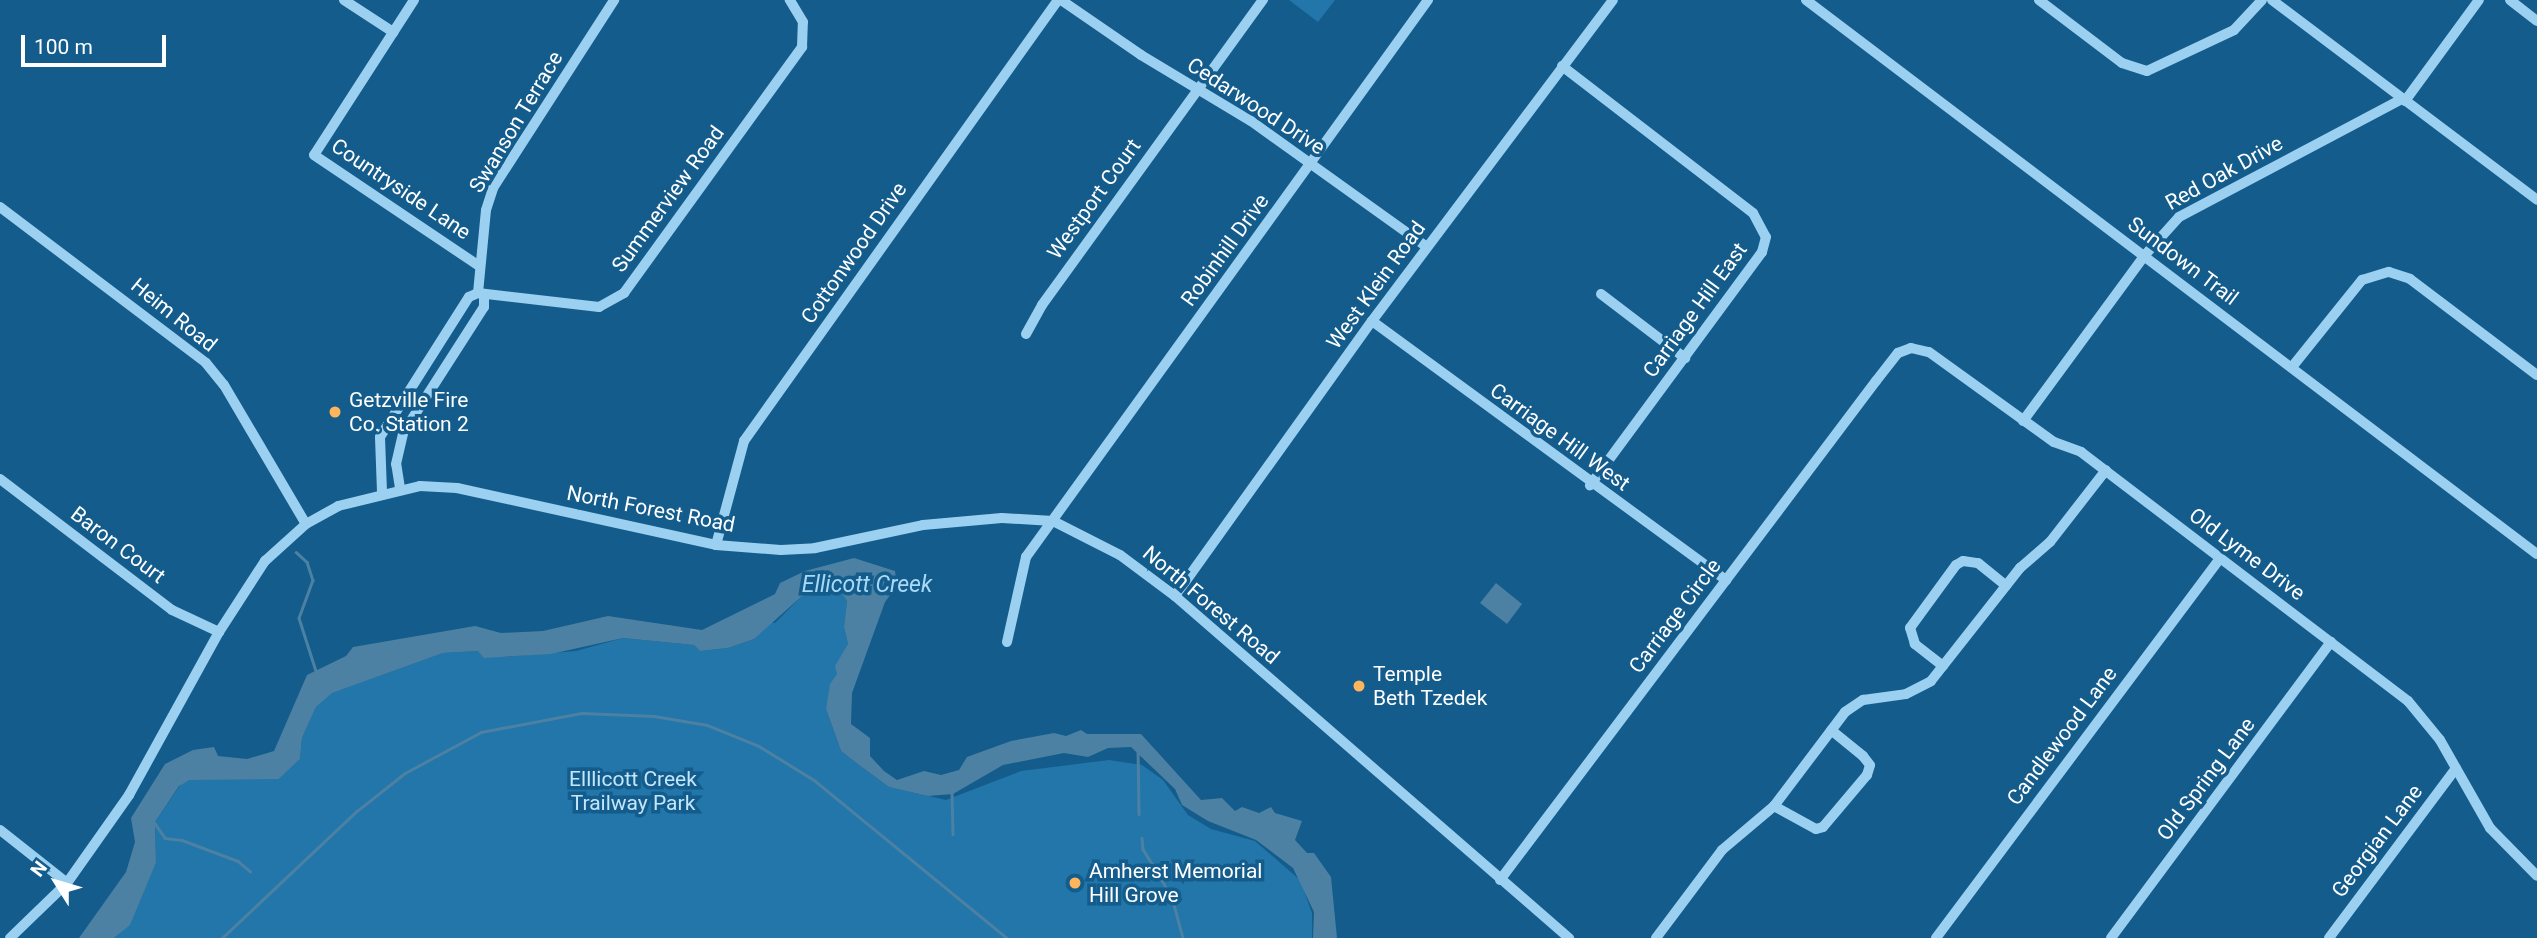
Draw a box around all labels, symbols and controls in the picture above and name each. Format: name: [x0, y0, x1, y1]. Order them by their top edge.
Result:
scale bar: [24, 21, 170, 65]
text: 100 m: [34, 35, 93, 59]
street label: Swanson Terrace: [464, 47, 568, 197]
street label: Cedarwood Drive: [1182, 52, 1330, 160]
street label: Summerview Road: [606, 121, 730, 277]
street label: Red Oak Drive: [2161, 130, 2287, 216]
street label: Countryside Lane: [327, 133, 475, 245]
street label: Westport Court: [1042, 134, 1146, 264]
street label: Cottonwood Drive: [796, 177, 912, 329]
street label: Robinhill Drive: [1176, 189, 1274, 311]
street label: Sundown Trail: [2123, 211, 2243, 311]
street label: West Klein Road: [1321, 216, 1431, 354]
street label: Carriage Hill East: [1638, 238, 1752, 382]
street label: Heim Road: [126, 273, 222, 357]
street label: Carriage Hill West: [1485, 378, 1635, 496]
place label: Getzville Fire Co. Station 2: [349, 387, 469, 437]
marker: Getzville Fire Co. Station 2: [327, 404, 343, 420]
street label: North Forest Road: [565, 480, 737, 538]
street label: Baron Court: [66, 501, 170, 589]
street label: Old Lyme Drive: [2184, 502, 2310, 606]
street label: North Forest Road: [1137, 540, 1285, 670]
street label: Carriage Circle: [1624, 554, 1726, 678]
water label: Ellicott Creek: [802, 571, 932, 599]
place label: Temple Beth Tzedek: [1373, 661, 1488, 711]
street label: Candlewood Lane: [2002, 662, 2122, 810]
marker: Temple Beth Tzedek: [1351, 678, 1367, 694]
street label: Old Spring Lane: [2152, 713, 2260, 845]
park label: Elllicott Creek Trailway Park: [569, 766, 697, 816]
street label: Georgian Lane: [2326, 780, 2428, 902]
north arrow: [21, 847, 91, 917]
text: N: [26, 857, 52, 881]
place label: Amherst Memorial Hill Grove: [1089, 858, 1262, 908]
marker: Amherst Memorial Hill Grove: [1067, 875, 1083, 891]

